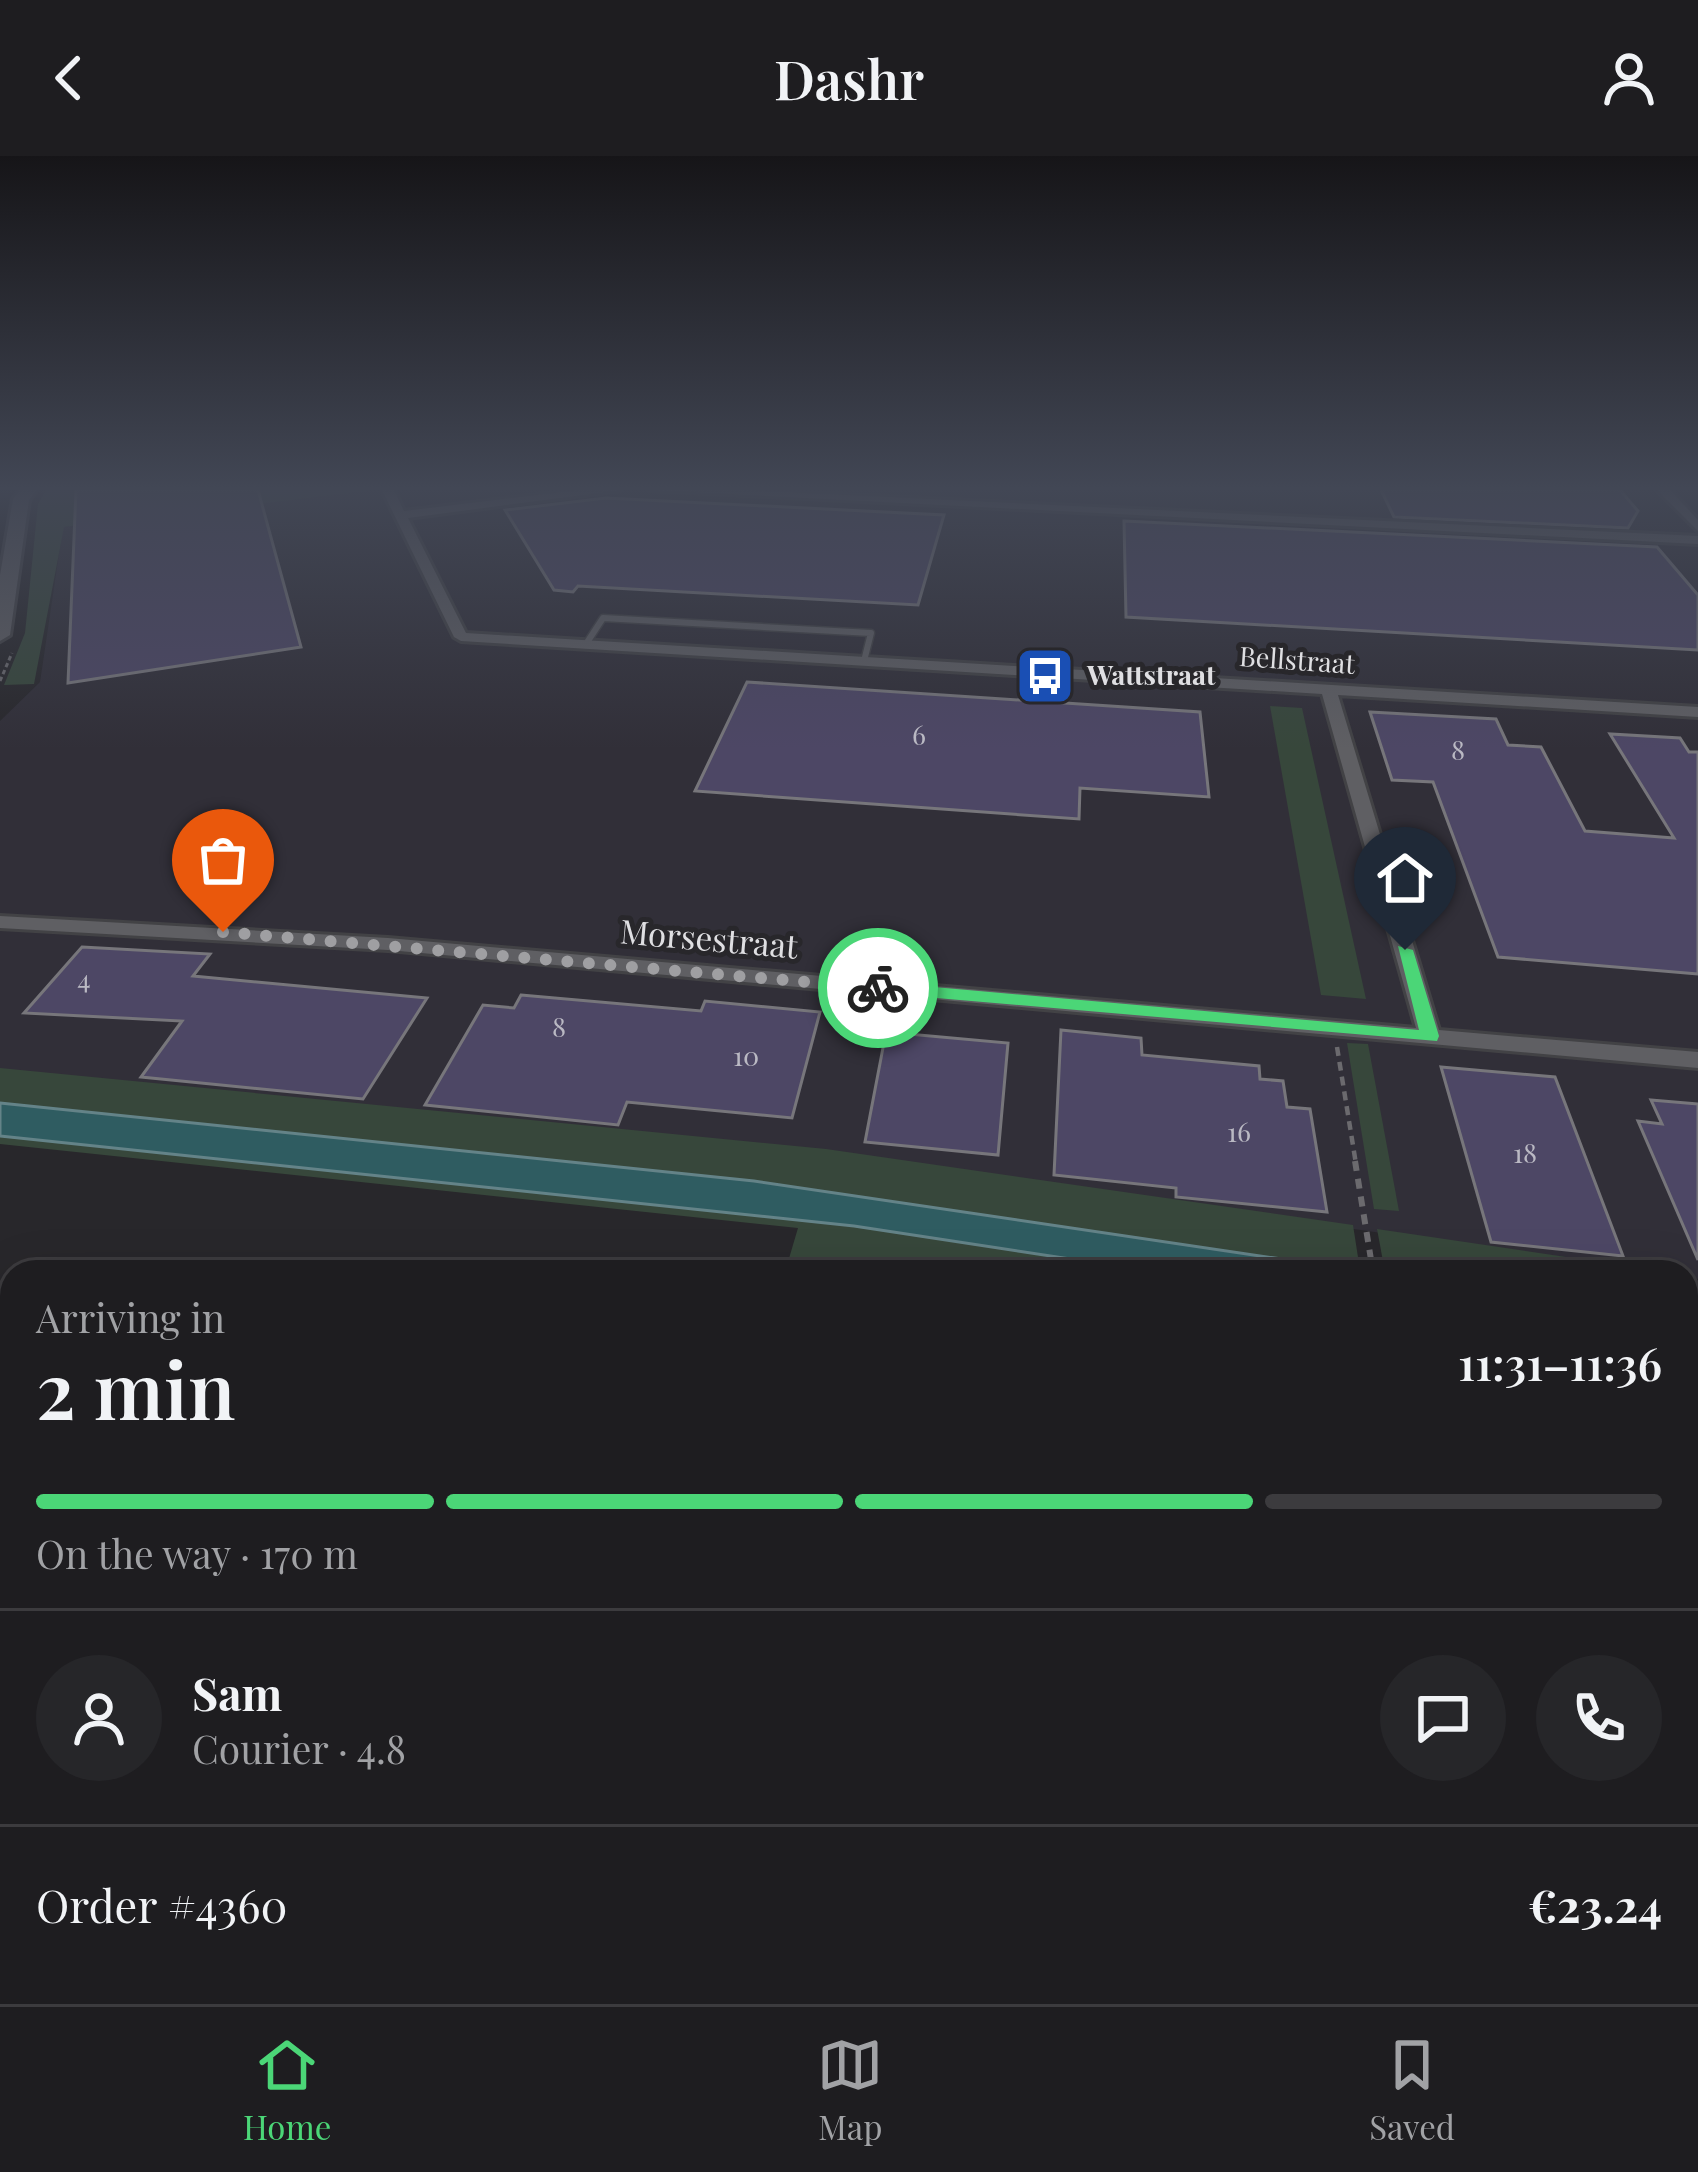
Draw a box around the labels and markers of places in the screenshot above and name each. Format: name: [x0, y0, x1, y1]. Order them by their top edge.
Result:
bus stop icon: Wattstraat: [1014, 645, 1076, 707]
place label: Wattstraat: [1086, 656, 1216, 692]
pin: [172, 809, 274, 932]
pin: [1354, 827, 1456, 950]

